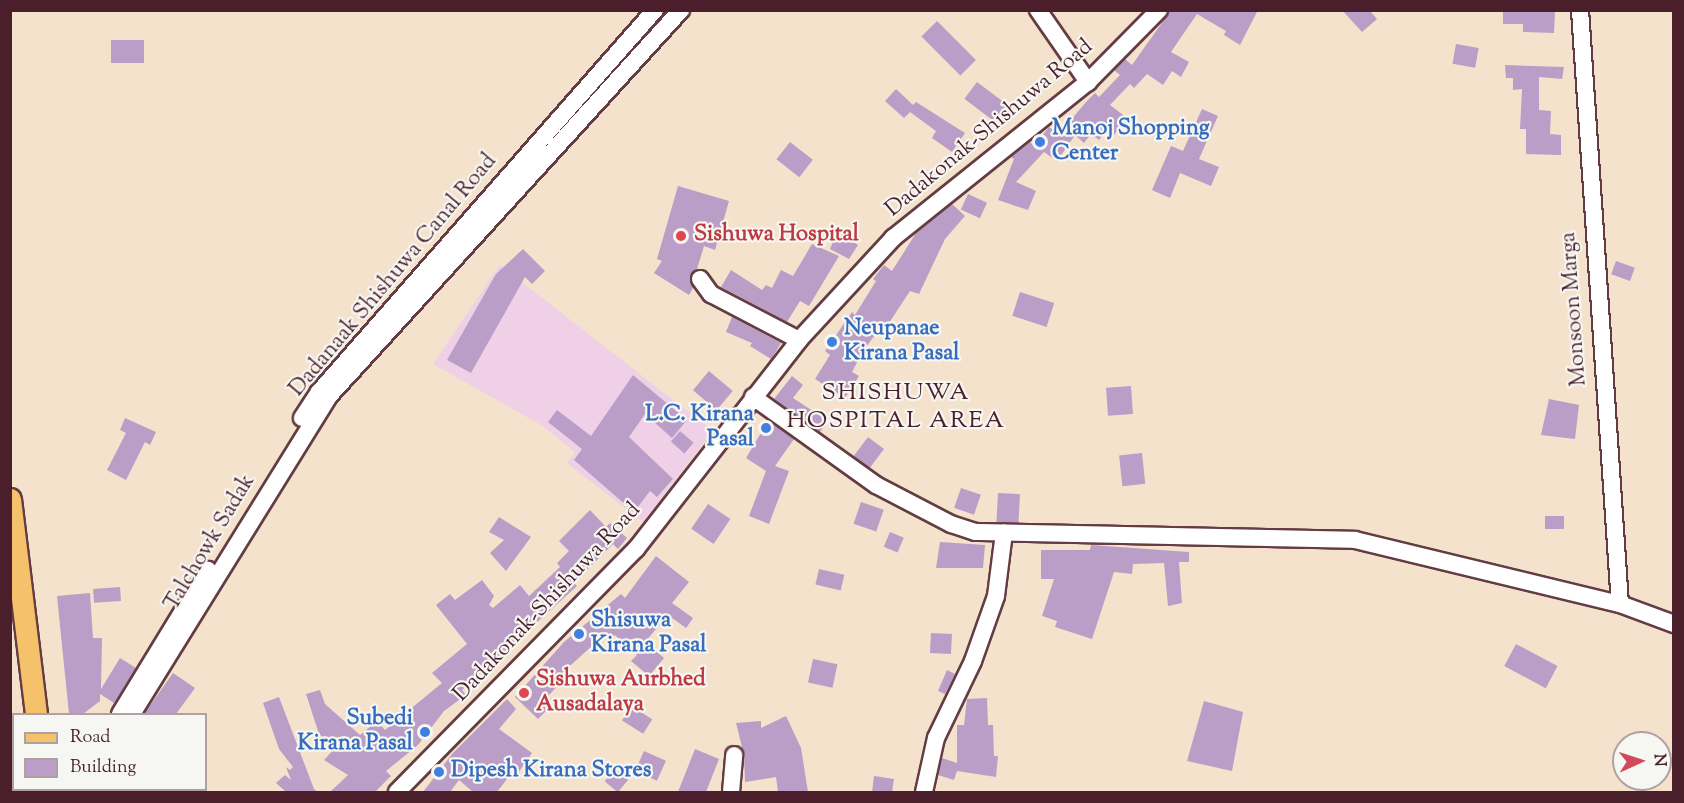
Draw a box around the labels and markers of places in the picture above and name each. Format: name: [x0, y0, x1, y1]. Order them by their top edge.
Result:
place label: Manoj Shopping Center: [1052, 116, 1209, 168]
marker: Manoj Shopping Center: [1033, 135, 1047, 149]
place label: Sishuwa Hospital: [694, 223, 859, 249]
marker: Sishuwa Hospital: [672, 227, 690, 245]
place label: Neupanae Kirana Pasal: [844, 316, 959, 368]
marker: Neupanae Kirana Pasal: [825, 335, 839, 349]
place label: L.C. Kirana Pasal: [645, 402, 754, 454]
marker: L.C. Kirana Pasal: [759, 421, 773, 435]
place label: Shisuwa Kirana Pasal: [591, 608, 706, 660]
marker: Shisuwa Kirana Pasal: [572, 627, 586, 641]
place label: Sishuwa Aurbhed Ausadalaya: [536, 667, 706, 718]
marker: Sishuwa Aurbhed Ausadalaya: [517, 686, 531, 700]
place label: Subedi Kirana Pasal: [298, 706, 413, 758]
marker: Subedi Kirana Pasal: [418, 725, 432, 739]
place label: Dipesh Kirana Stores: [451, 759, 651, 785]
marker: Dipesh Kirana Stores: [432, 765, 446, 779]

